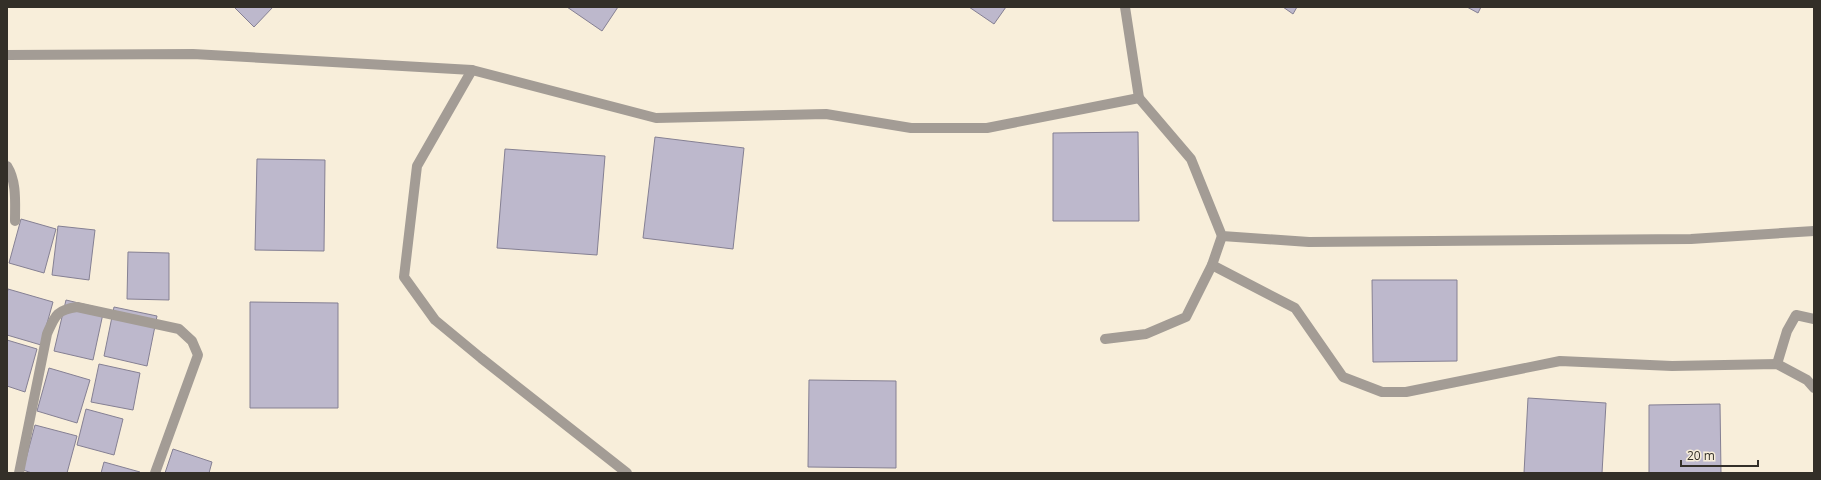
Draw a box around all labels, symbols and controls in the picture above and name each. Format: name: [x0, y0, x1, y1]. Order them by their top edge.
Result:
scale bar: [1681, 442, 1758, 468]
text: 20 m: [1687, 447, 1715, 464]

